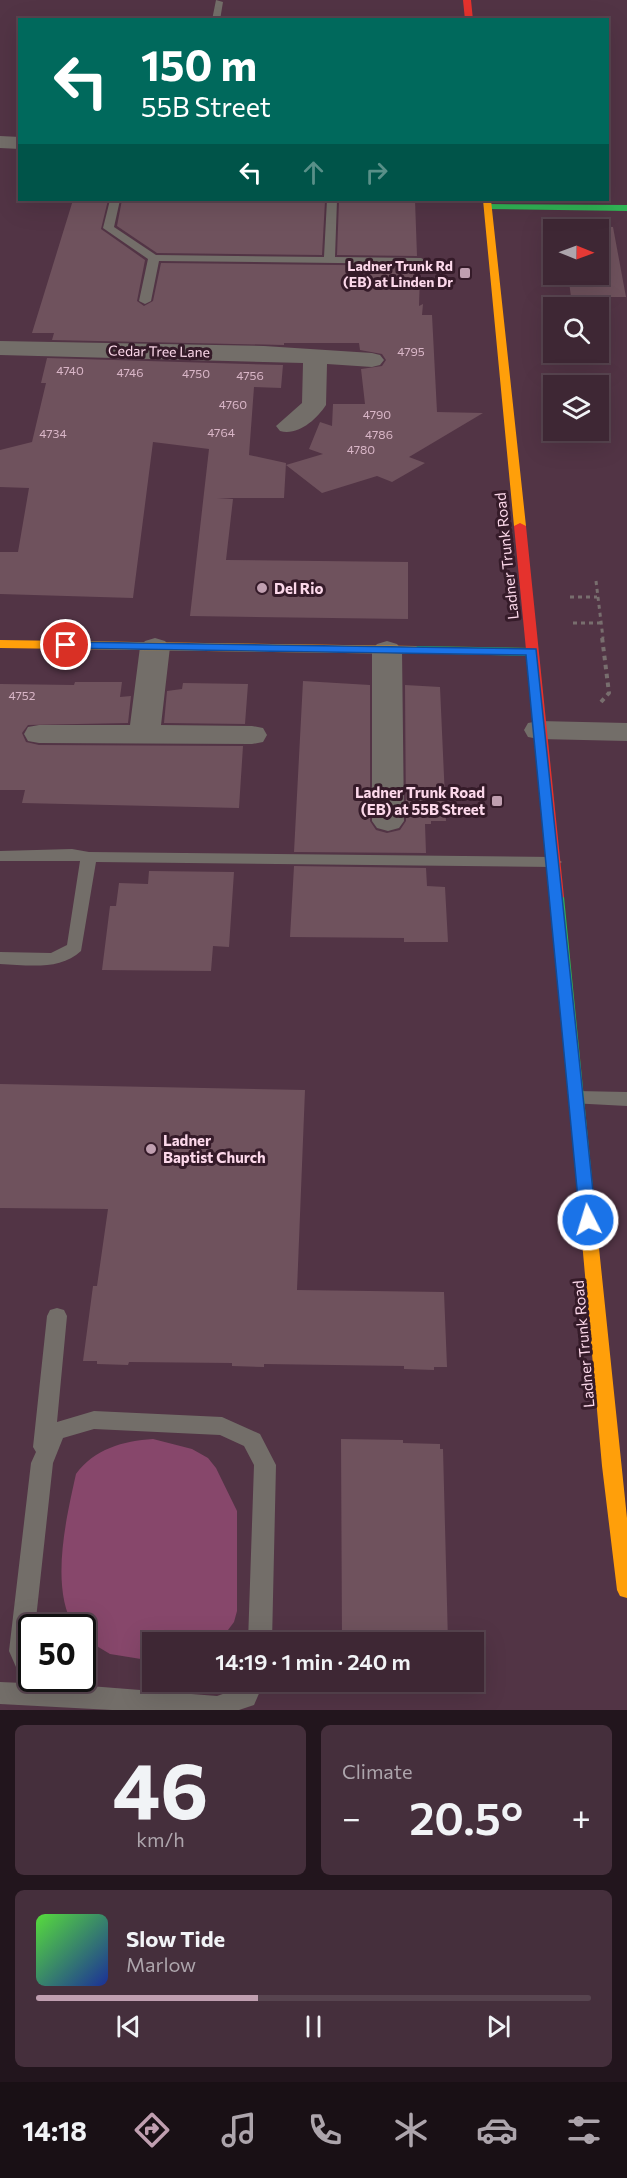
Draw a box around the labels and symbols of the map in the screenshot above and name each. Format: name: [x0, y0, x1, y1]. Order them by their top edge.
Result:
north arrow: [543, 219, 609, 285]
place label: Ladner Trunk Rd (EB) at Linden Dr: [343, 257, 453, 290]
marker: Ladner Trunk Rd (EB) at Linden Dr: [458, 266, 472, 280]
street label: Cedar Tree Lane: [108, 342, 210, 360]
house number: 4795: [397, 344, 425, 358]
house number: 4740: [56, 363, 84, 377]
house number: 4746: [116, 365, 144, 379]
house number: 4750: [182, 366, 210, 380]
house number: 4756: [236, 368, 264, 382]
house number: 4760: [219, 397, 247, 411]
house number: 4790: [363, 407, 391, 421]
house number: 4764: [207, 425, 235, 439]
house number: 4734: [39, 426, 67, 440]
house number: 4786: [365, 427, 393, 441]
house number: 4780: [347, 442, 375, 456]
street label: Ladner Trunk Road: [490, 491, 522, 621]
place label: Del Rio: [274, 579, 323, 597]
marker: Del Rio: [255, 581, 269, 595]
pin: [40, 619, 91, 670]
house number: 4752: [9, 688, 36, 702]
place label: Ladner Trunk Road (EB) at 55B Street: [355, 783, 485, 818]
marker: Ladner Trunk Road (EB) at 55B Street: [490, 794, 504, 808]
place label: Ladner Baptist Church: [163, 1131, 266, 1166]
marker: Ladner Baptist Church: [144, 1142, 158, 1156]
position arrow: [556, 1188, 620, 1252]
street label: Ladner Trunk Road: [568, 1280, 598, 1408]
speed limit sign: 50: [18, 1614, 96, 1692]

